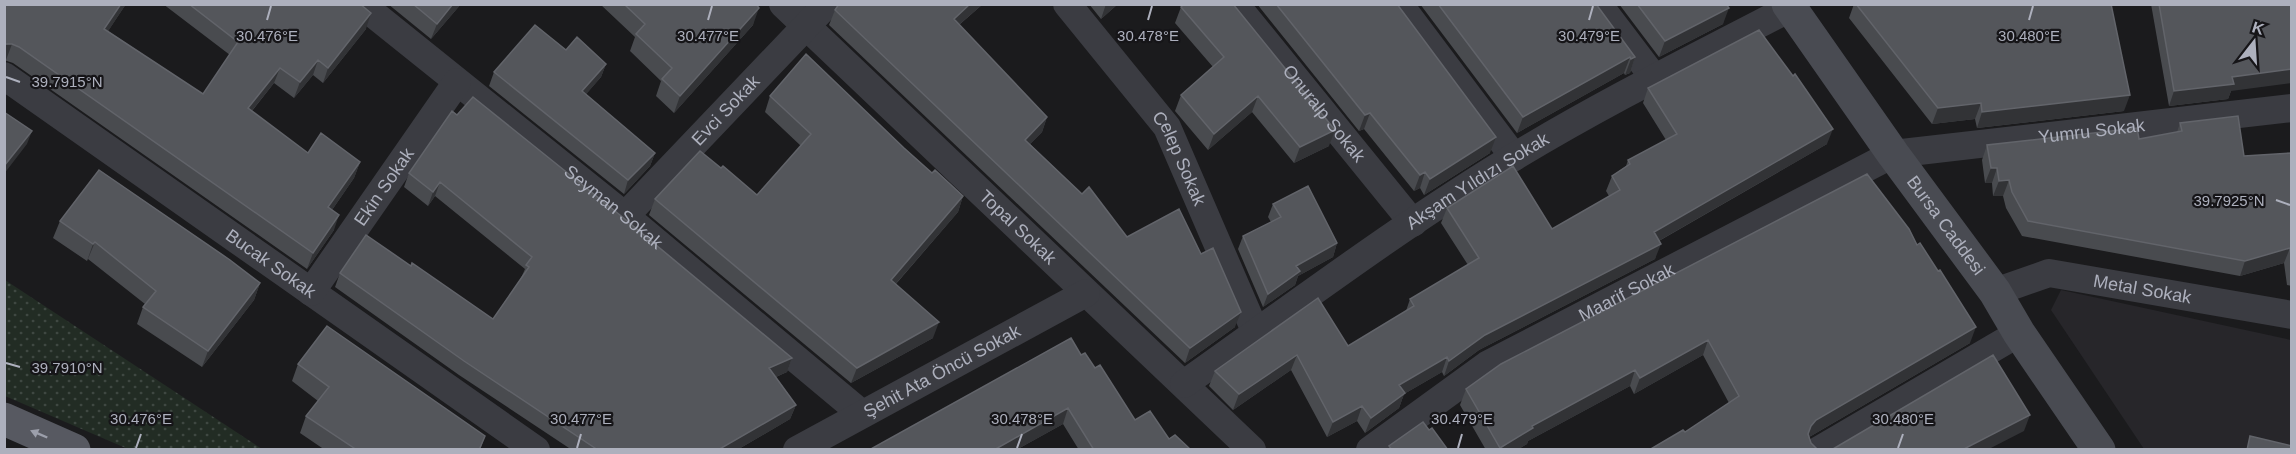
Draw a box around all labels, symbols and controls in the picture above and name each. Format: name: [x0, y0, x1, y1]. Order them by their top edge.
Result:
north arrow: [2224, 12, 2284, 72]
text: K: [2250, 18, 2267, 38]
text: 30.476°E: [236, 27, 298, 44]
text: 30.477°E: [677, 27, 739, 44]
text: 30.478°E: [1117, 27, 1179, 44]
text: 30.479°E: [1558, 27, 1620, 44]
text: 30.480°E: [1998, 27, 2060, 44]
street label: Onuralp Sokak: [1279, 61, 1370, 167]
street label: Evci Sokak: [688, 70, 764, 149]
text: 39.7915°N: [31, 73, 103, 90]
street label: Celep Sokak: [1148, 107, 1210, 209]
street label: Yumru Sokak: [2037, 115, 2147, 147]
street label: Akşam Yıldızı Sokak: [1402, 128, 1553, 234]
street label: Ekin Sokak: [350, 143, 419, 230]
street label: Seyman Sokak: [560, 161, 667, 254]
street label: Bursa Caddesi: [1903, 172, 1989, 279]
street label: Topal Sokak: [975, 186, 1061, 269]
text: 39.7925°N: [2193, 192, 2265, 209]
street label: Bucak Sokak: [222, 225, 320, 302]
street label: Maarif Sokak: [1575, 259, 1679, 326]
street label: Metal Sokak: [2092, 271, 2194, 308]
street label: Şehit Ata Öncü Sokak: [860, 320, 1025, 422]
text: 39.7910°N: [31, 359, 103, 376]
text: 30.476°E: [110, 410, 172, 427]
text: 30.477°E: [550, 410, 612, 427]
text: 30.478°E: [991, 410, 1053, 427]
text: 30.479°E: [1431, 410, 1493, 427]
text: 30.480°E: [1872, 410, 1934, 427]
one-way arrow: [31, 430, 48, 439]

